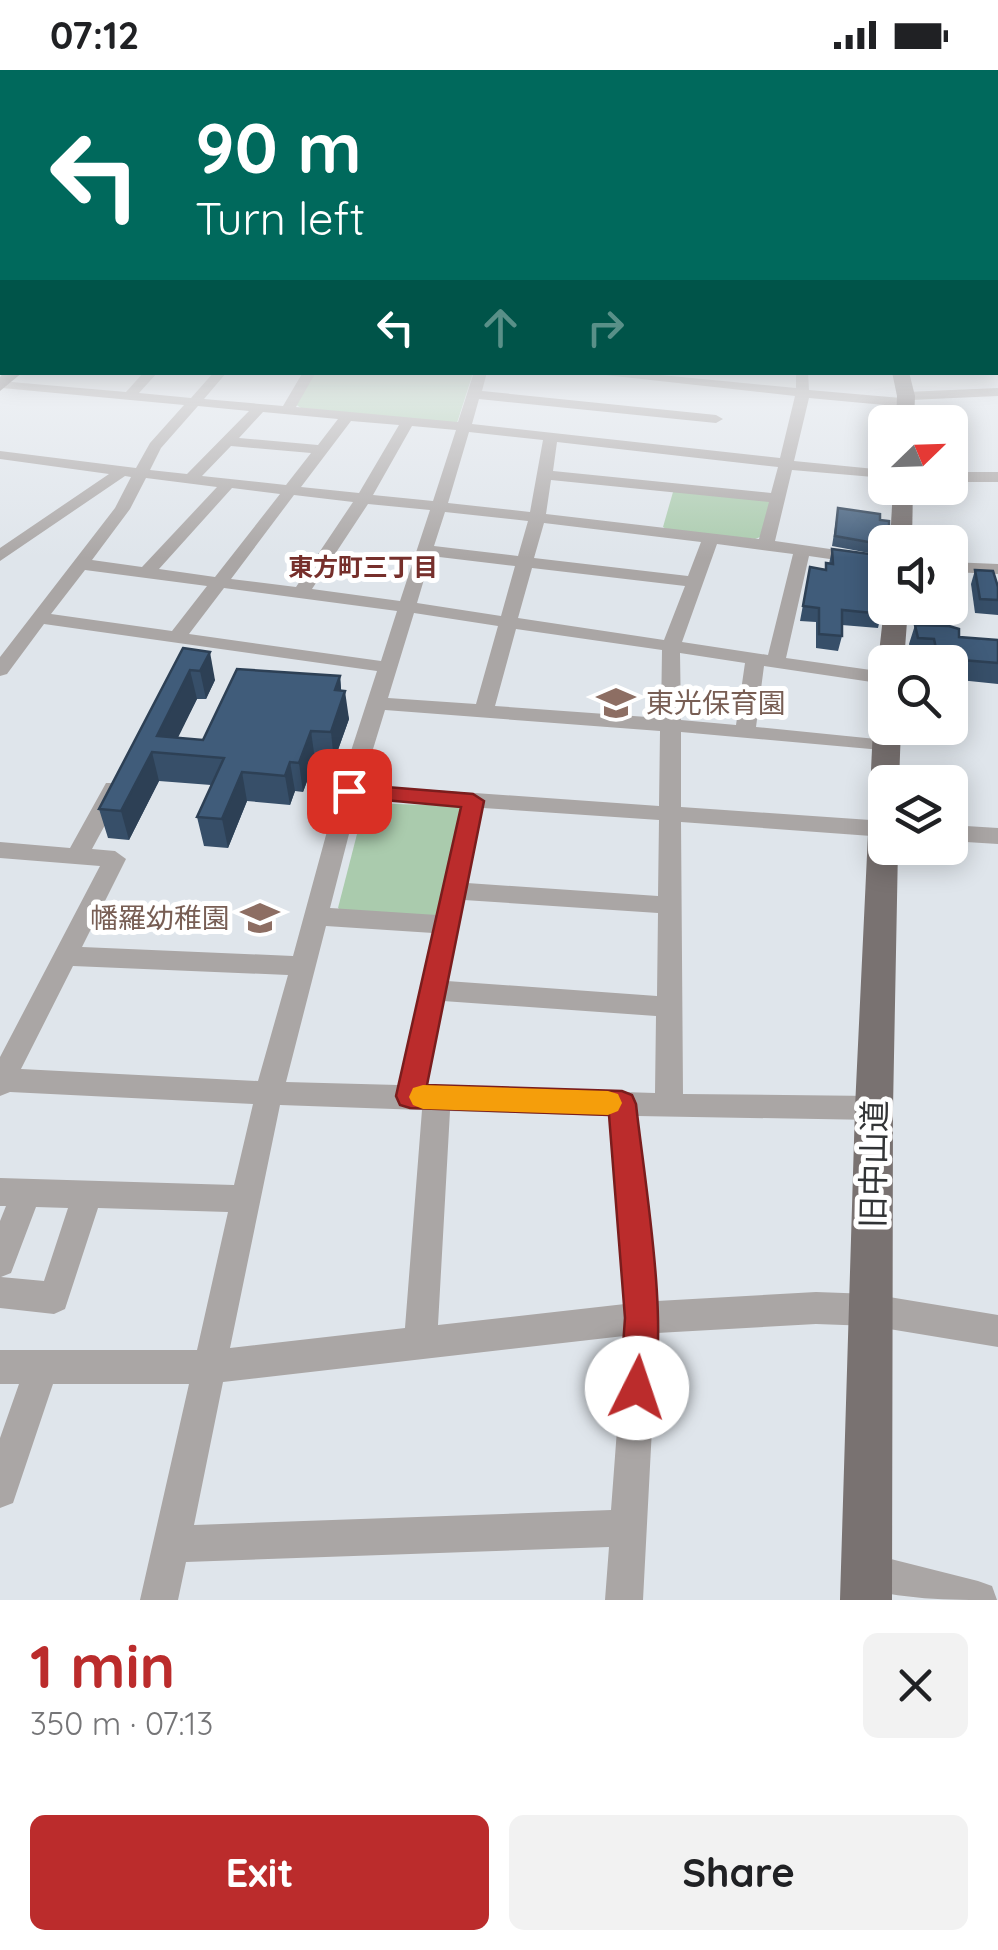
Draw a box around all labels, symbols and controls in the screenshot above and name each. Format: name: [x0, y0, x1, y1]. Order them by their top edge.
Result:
text: 07:12: [50, 11, 139, 59]
text: 90 m: [195, 103, 362, 191]
icon: left: [30, 110, 160, 240]
text: Turn left: [195, 190, 365, 246]
icon: left: [368, 300, 423, 355]
icon: ahead: [473, 300, 528, 355]
icon: right: [578, 300, 633, 355]
north arrow: [868, 405, 968, 505]
map controls: [868, 405, 968, 865]
button: sound: [868, 525, 968, 625]
district label: 東方町三丁目: [288, 551, 438, 582]
button: search: [868, 645, 968, 745]
school or university icon: 東光保育園: [595, 682, 637, 724]
place label: 東光保育園: [646, 685, 786, 720]
pin: [307, 749, 392, 834]
icon: arrive: [322, 764, 377, 819]
button: layers: [868, 765, 968, 865]
school or university icon: 幡羅幼稚園: [239, 897, 281, 939]
place label: 幡羅幼稚園: [90, 900, 230, 935]
street label: 旧中山道: [852, 1100, 894, 1228]
position arrow: [585, 1336, 689, 1440]
text: 1 min: [30, 1628, 175, 1703]
button: close: [863, 1633, 968, 1738]
text: 350 m · 07:13: [30, 1703, 213, 1743]
button: Exit: [30, 1815, 489, 1930]
button: Share: [509, 1815, 968, 1930]

